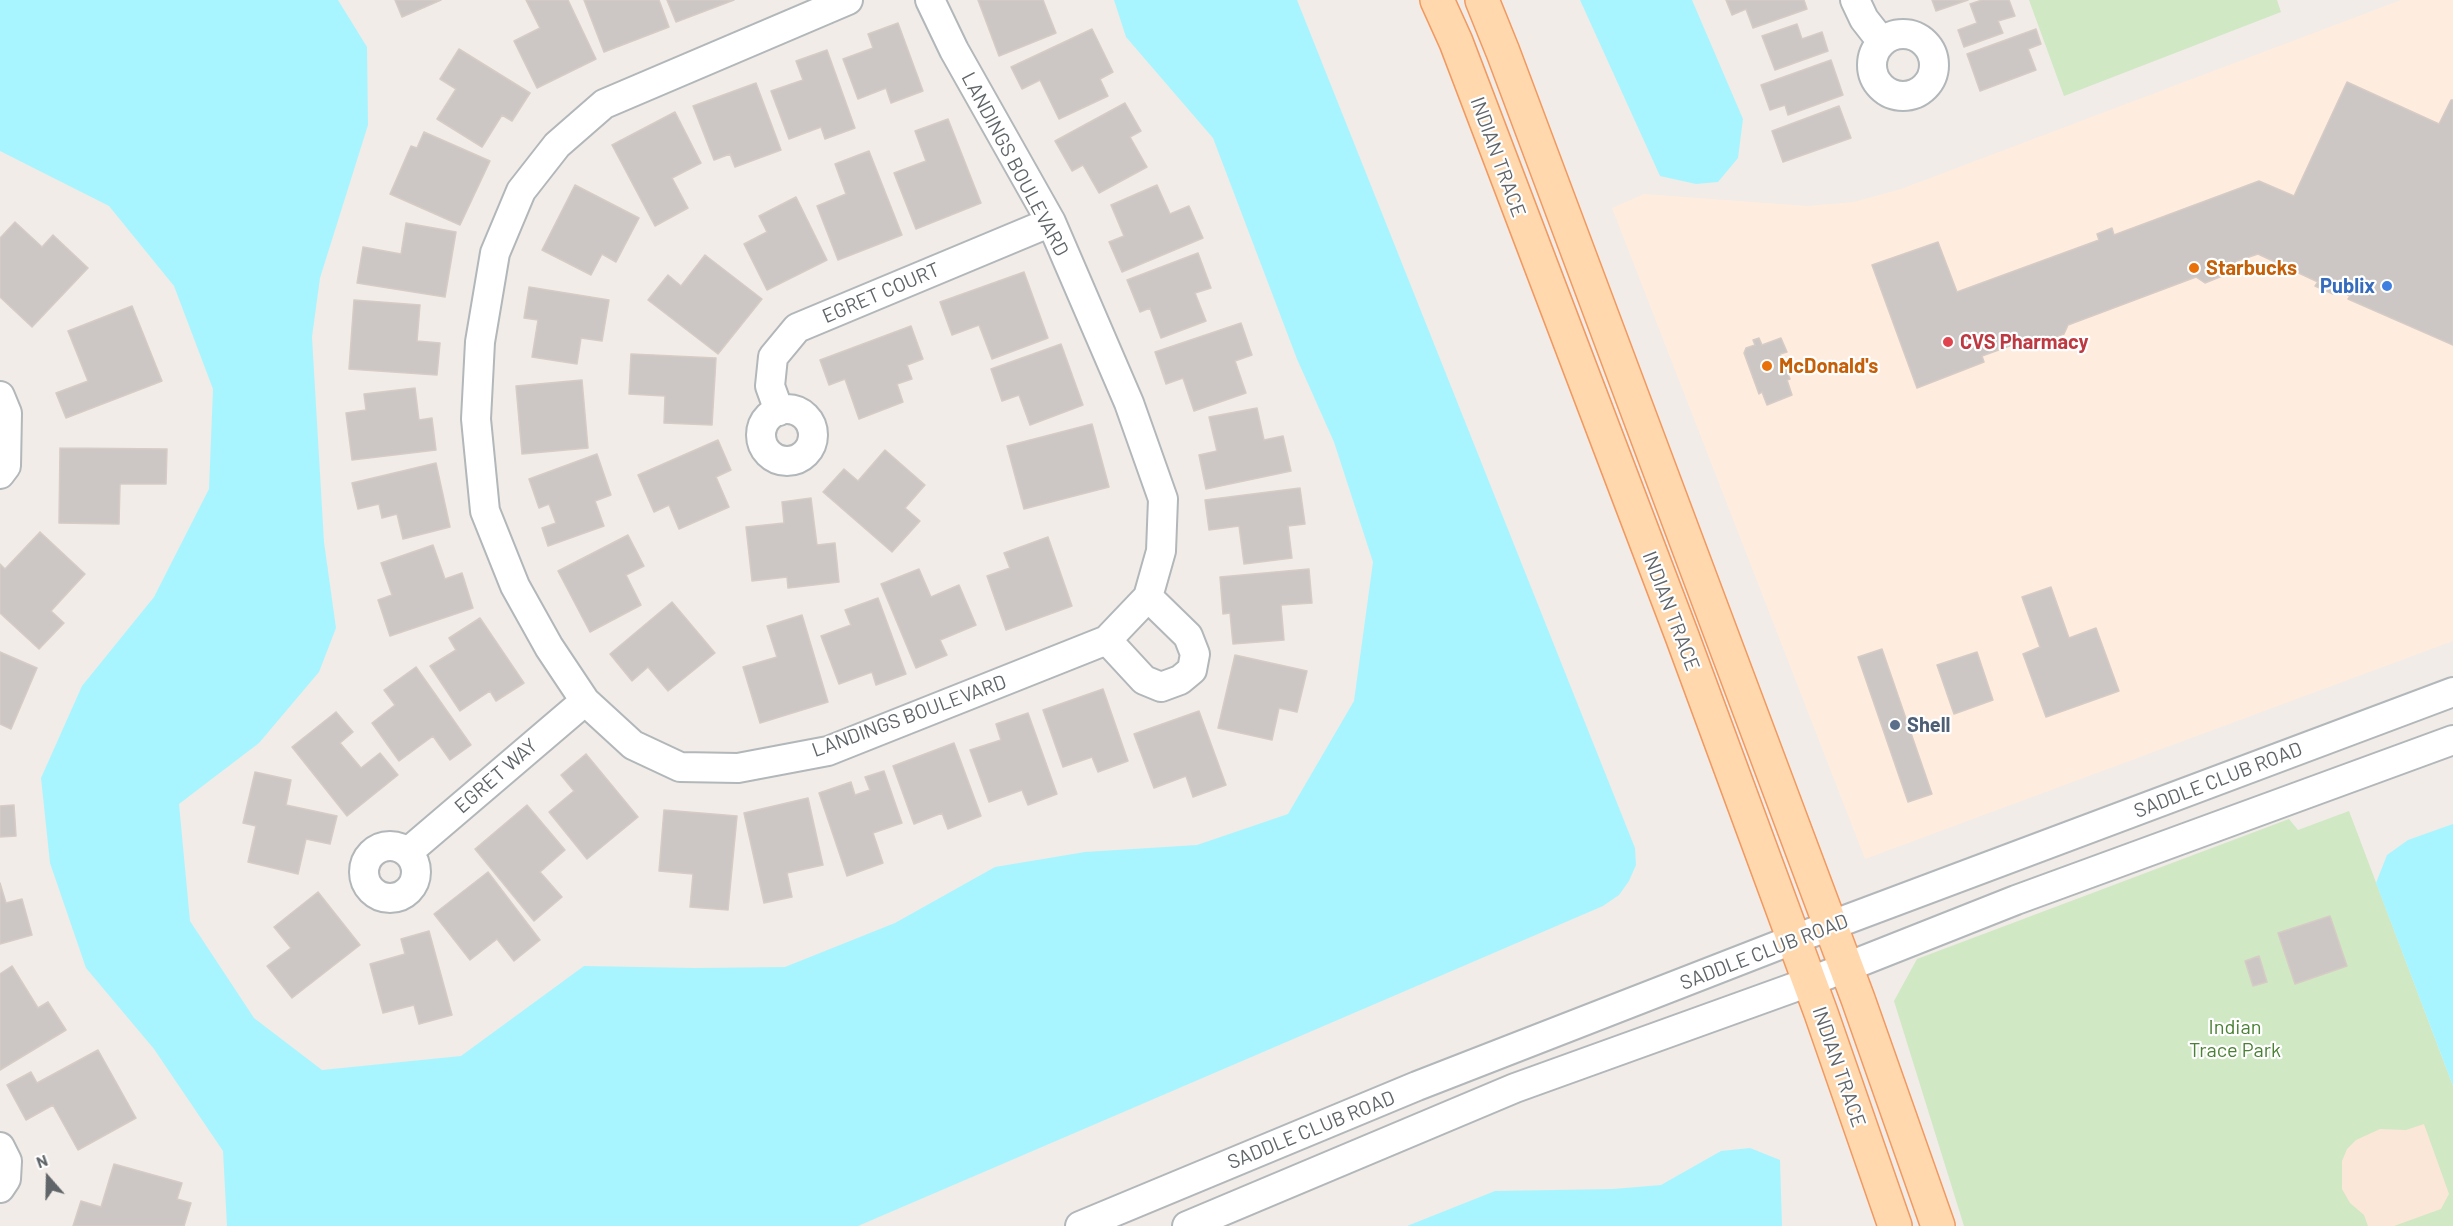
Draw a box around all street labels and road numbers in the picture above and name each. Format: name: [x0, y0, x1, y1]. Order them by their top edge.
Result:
street label: LANDINGS BOULEVARD: [956, 68, 1074, 260]
street label: INDIAN TRACE: [1465, 94, 1531, 220]
street label: EGRET COURT: [819, 257, 943, 329]
street label: INDIAN TRACE: [1637, 548, 1705, 674]
street label: LANDINGS BOULEVARD: [809, 670, 1009, 762]
street label: EGRET WAY: [450, 734, 542, 818]
street label: SADDLE CLUB ROAD: [2131, 737, 2305, 823]
street label: SADDLE CLUB ROAD: [1677, 909, 1851, 995]
street label: INDIAN TRACE: [1807, 1003, 1871, 1131]
street label: SADDLE CLUB ROAD: [1224, 1086, 1398, 1174]

